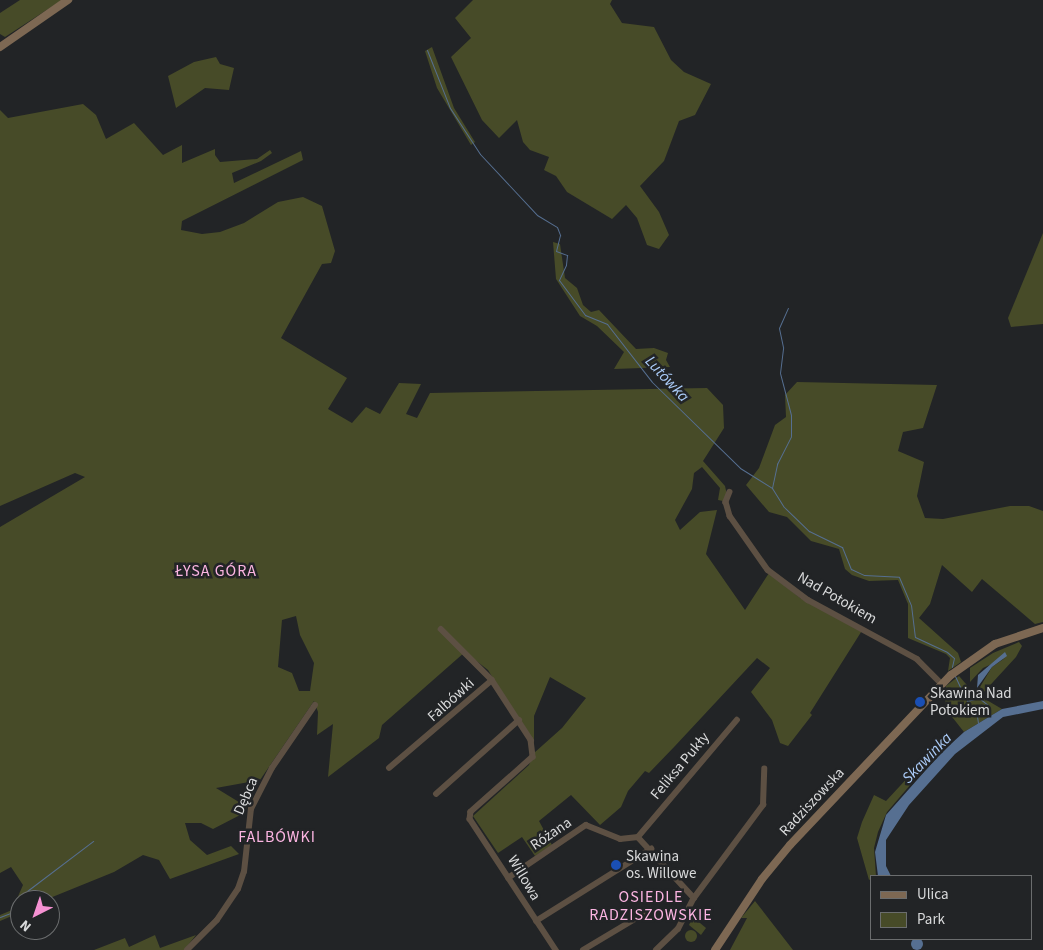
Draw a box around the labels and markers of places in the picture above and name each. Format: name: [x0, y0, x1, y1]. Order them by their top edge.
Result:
place label: Skawina Nad Potokiem: [930, 684, 1012, 719]
marker: Skawina Nad Potokiem: [914, 696, 926, 708]
place label: Skawina os. Willowe: [626, 847, 696, 882]
marker: Skawina os. Willowe: [610, 859, 622, 871]

